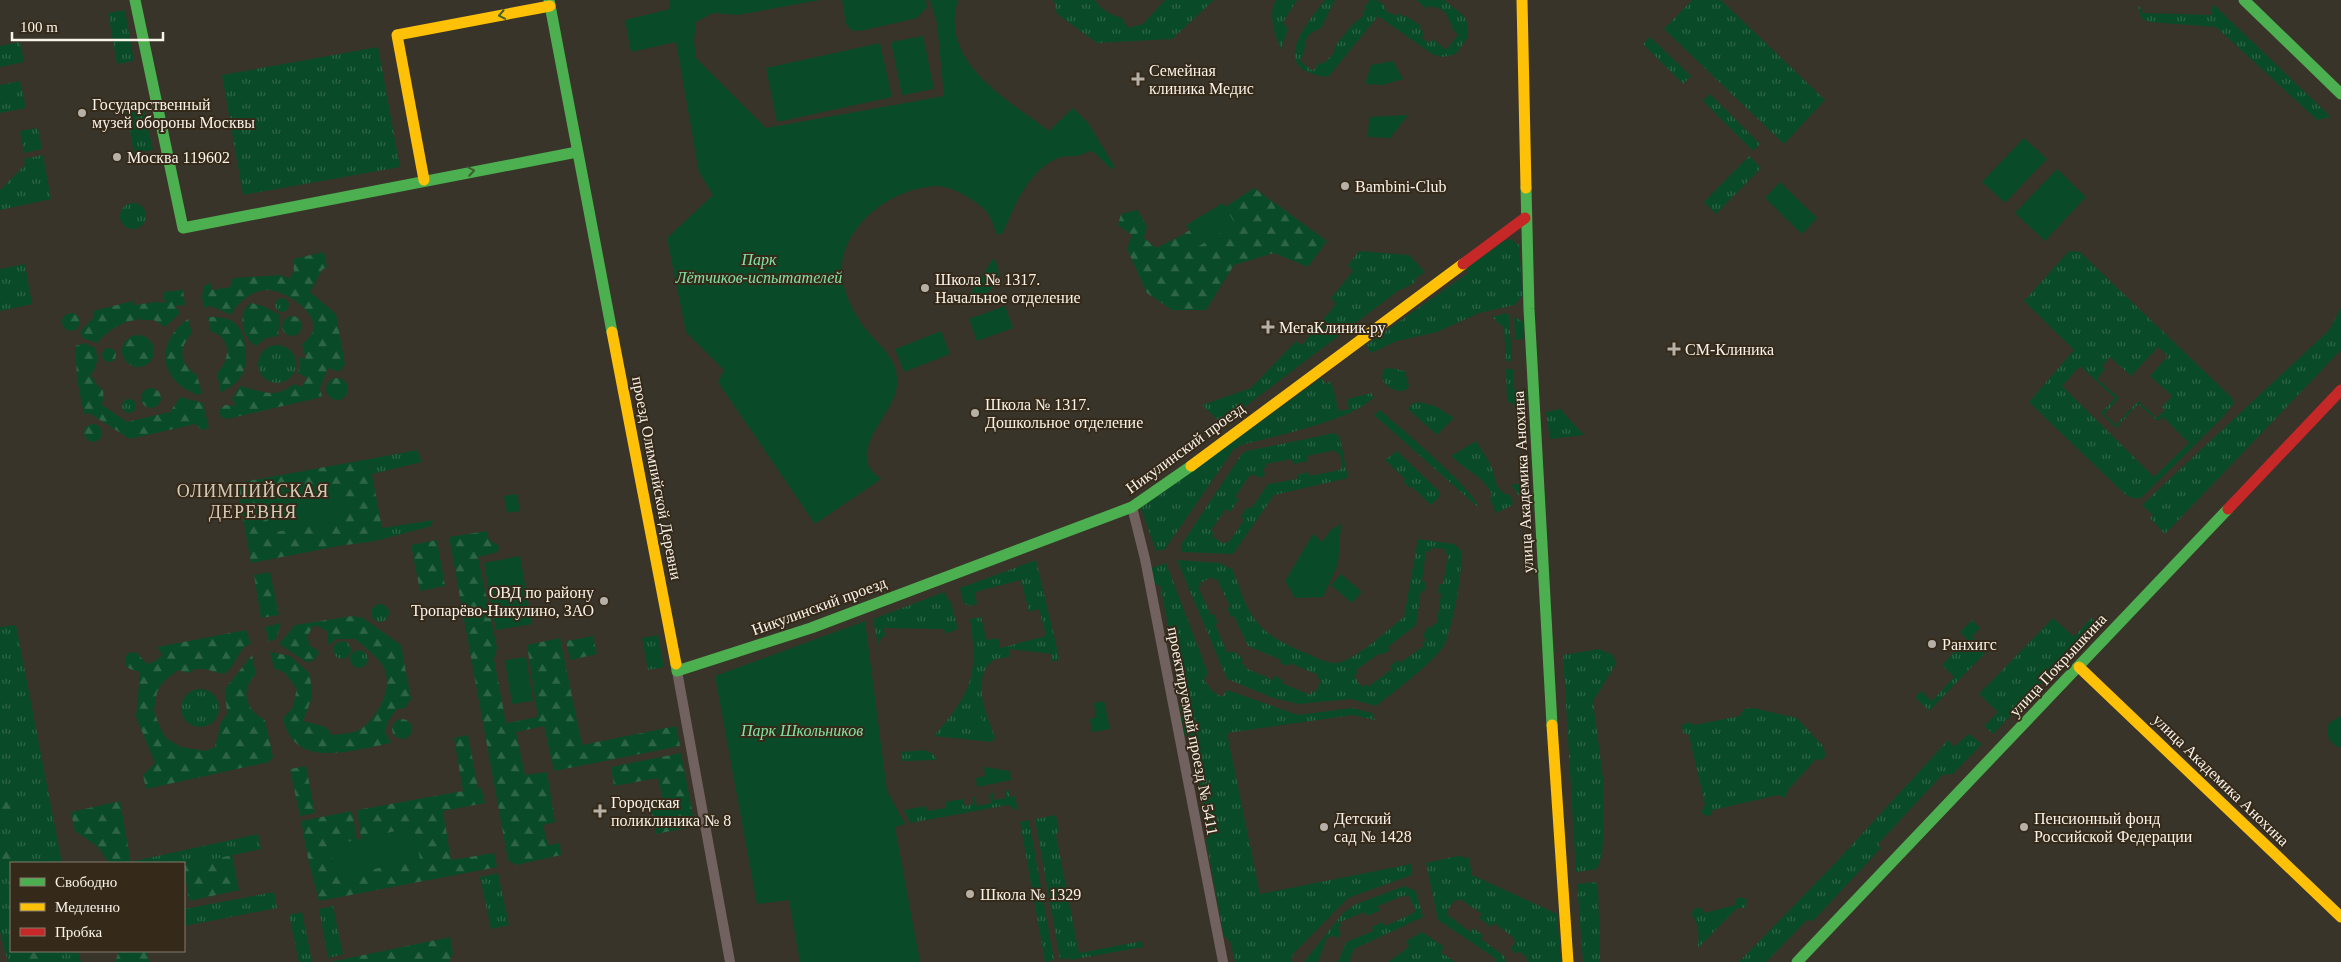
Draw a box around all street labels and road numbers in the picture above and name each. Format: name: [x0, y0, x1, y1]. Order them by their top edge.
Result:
street label: проезд Олимпийской Деревни: [628, 375, 685, 582]
street label: улица Академика Анохина: [1510, 391, 1537, 573]
street label: Никулинский проезд: [1122, 399, 1248, 498]
street label: Никулинский проезд: [749, 574, 889, 639]
street label: улица Покрышкина: [2006, 610, 2111, 720]
street label: проектируемый проезд № 5411: [1163, 625, 1222, 837]
street label: улица Академика Анохина: [2149, 711, 2292, 850]

